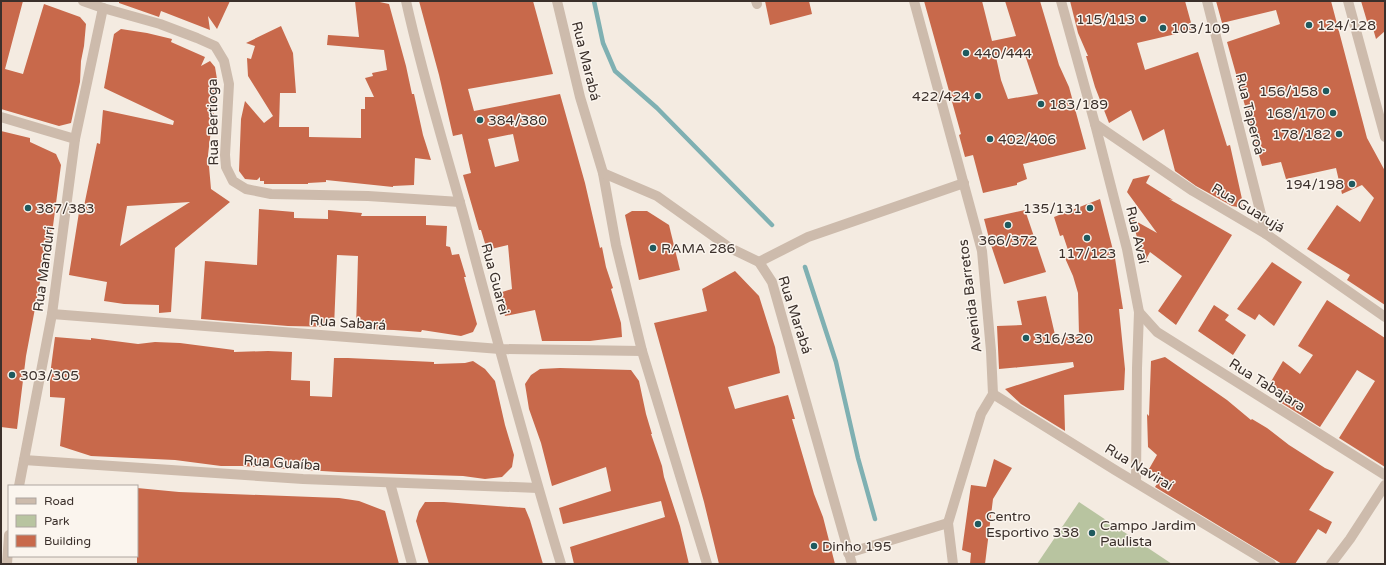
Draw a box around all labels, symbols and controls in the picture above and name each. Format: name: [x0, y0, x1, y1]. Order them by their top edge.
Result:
place label: 115/113: [1076, 11, 1135, 28]
marker: 115/113: [1138, 14, 1148, 24]
place label: 124/128: [1317, 17, 1376, 34]
street label: Rua Marabá: [568, 19, 604, 103]
place label: 103/109: [1171, 20, 1230, 37]
marker: 124/128: [1304, 20, 1314, 30]
marker: 103/109: [1158, 23, 1168, 33]
place label: 440/444: [974, 45, 1032, 62]
marker: 440/444: [961, 48, 971, 58]
street label: Rua Taperoá: [1232, 71, 1268, 157]
street label: Rua Bertioga: [204, 78, 222, 166]
place label: 156/158: [1259, 83, 1318, 100]
marker: 156/158: [1321, 86, 1331, 96]
place label: 422/424: [912, 88, 970, 105]
marker: 422/424: [973, 91, 983, 101]
place label: 183/189: [1049, 96, 1108, 113]
marker: 183/189: [1036, 99, 1046, 109]
place label: 168/170: [1266, 105, 1325, 122]
marker: 168/170: [1328, 108, 1338, 118]
place label: 384/380: [488, 112, 547, 129]
marker: 384/380: [475, 115, 485, 125]
place label: 178/182: [1272, 126, 1331, 143]
marker: 178/182: [1334, 129, 1344, 139]
place label: 402/406: [998, 131, 1056, 148]
marker: 402/406: [985, 134, 995, 144]
place label: 194/198: [1285, 176, 1344, 193]
marker: 194/198: [1347, 179, 1357, 189]
street label: Rua Guarujá: [1208, 180, 1288, 236]
place label: 387/383: [36, 200, 95, 217]
place label: 135/131: [1023, 200, 1082, 217]
marker: 387/383: [23, 203, 33, 213]
marker: 135/131: [1085, 203, 1095, 213]
street label: Rua Avaí: [1122, 205, 1152, 266]
marker: 366/372: [1003, 220, 1013, 230]
street label: Rua Manduri: [30, 225, 58, 313]
place label: 366/372: [979, 232, 1037, 249]
marker: 117/123: [1082, 233, 1092, 243]
street label: Avenida Barretos: [955, 238, 985, 354]
place label: RAMA 286: [661, 240, 736, 257]
street label: Rua Guarei: [477, 241, 513, 317]
marker: RAMA 286: [648, 243, 658, 253]
place label: 117/123: [1058, 245, 1116, 262]
street label: Rua Marabá: [774, 274, 816, 356]
street label: Rua Sabará: [309, 312, 387, 334]
place label: 316/320: [1034, 330, 1093, 347]
marker: 316/320: [1021, 333, 1031, 343]
street label: Rua Tabajara: [1226, 355, 1308, 415]
place label: 303/305: [20, 367, 79, 384]
marker: 303/305: [7, 370, 17, 380]
street label: Rua Naviraí: [1102, 440, 1177, 494]
street label: Rua Guaíba: [243, 452, 321, 474]
legend: [8, 485, 138, 557]
text: Road: [44, 494, 74, 508]
place label: Centro Esportivo 338: [986, 508, 1079, 541]
text: Park: [44, 514, 70, 528]
place label: Campo Jardim Paulista: [1100, 517, 1196, 550]
marker: Centro Esportivo 338: [973, 519, 983, 529]
marker: Campo Jardim Paulista: [1087, 528, 1097, 538]
text: Building: [44, 534, 91, 548]
place label: Dinho 195: [822, 538, 891, 555]
marker: Dinho 195: [809, 541, 819, 551]

